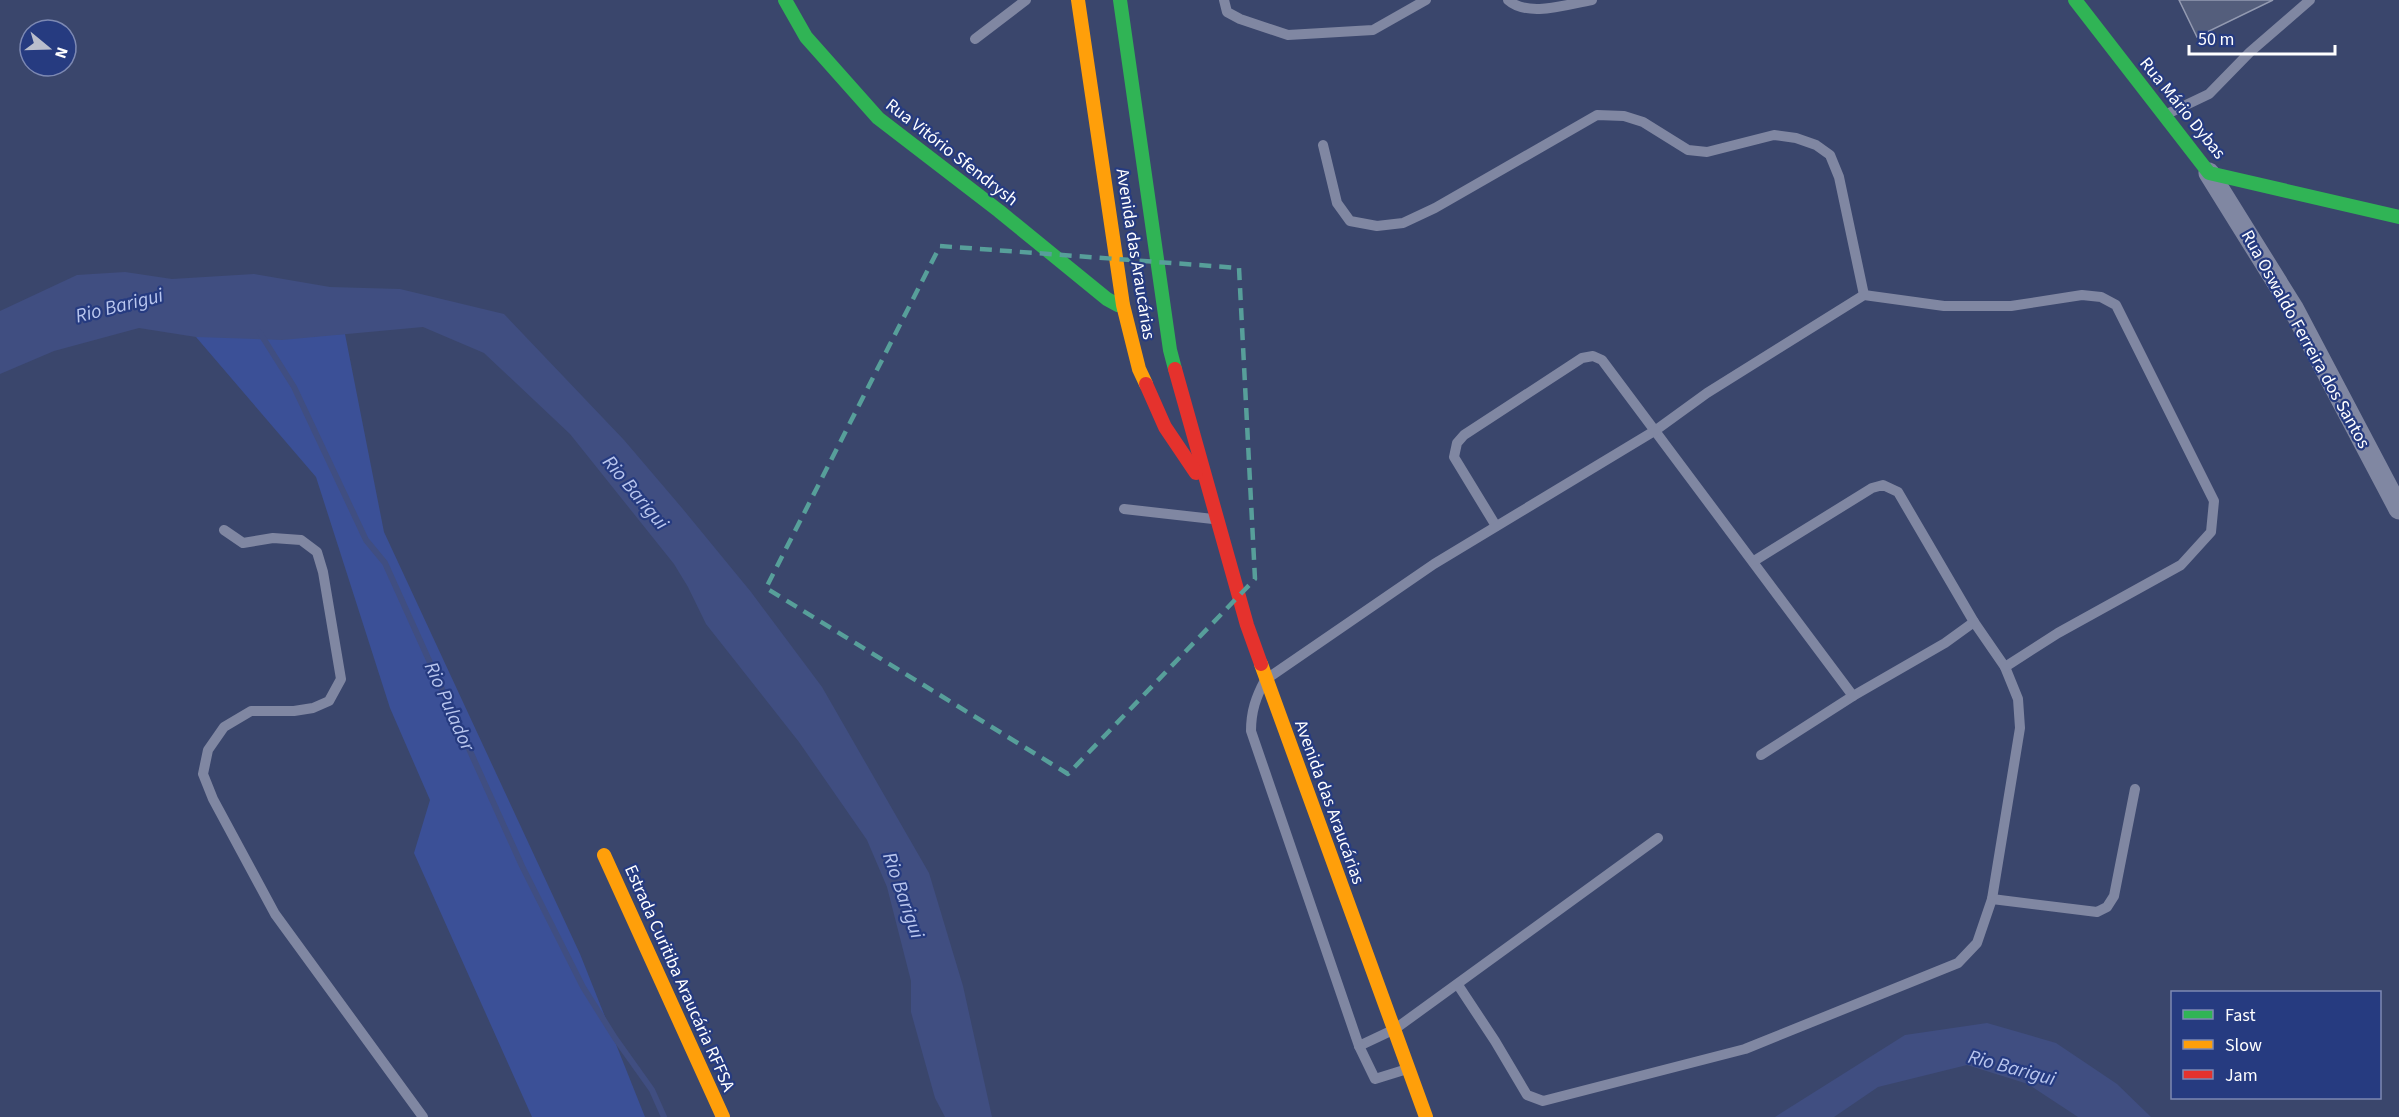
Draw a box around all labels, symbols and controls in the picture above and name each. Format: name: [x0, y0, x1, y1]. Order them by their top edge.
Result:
north arrow: [18, 18, 78, 78]
scale bar: [2189, 18, 2334, 56]
text: 50 m: [2198, 27, 2234, 52]
text: N: [49, 44, 73, 61]
street label: Rua Mário Dybas: [2134, 52, 2232, 165]
street label: Rua Vitório Sfendrysh: [880, 93, 1023, 212]
street label: Avenida das Araucárias: [1110, 167, 1161, 341]
street label: Rua Oswaldo Ferreira dos Santos: [2235, 226, 2376, 453]
water label: Rio Barigui: [72, 281, 166, 330]
water label: Rio Barigui: [596, 449, 675, 536]
water label: Rio Pulador: [417, 657, 482, 757]
street label: Avenida das Araucárias: [1288, 717, 1371, 888]
water label: Rio Barigui: [875, 848, 931, 942]
street label: Estrada Curitiba Araucária RFFSA: [618, 861, 741, 1096]
legend: [2171, 991, 2381, 1099]
text: Fast: [2225, 1003, 2256, 1028]
text: Slow: [2225, 1033, 2262, 1058]
water label: Rio Barigui: [1965, 1043, 2059, 1093]
text: Jam: [2225, 1063, 2258, 1088]

